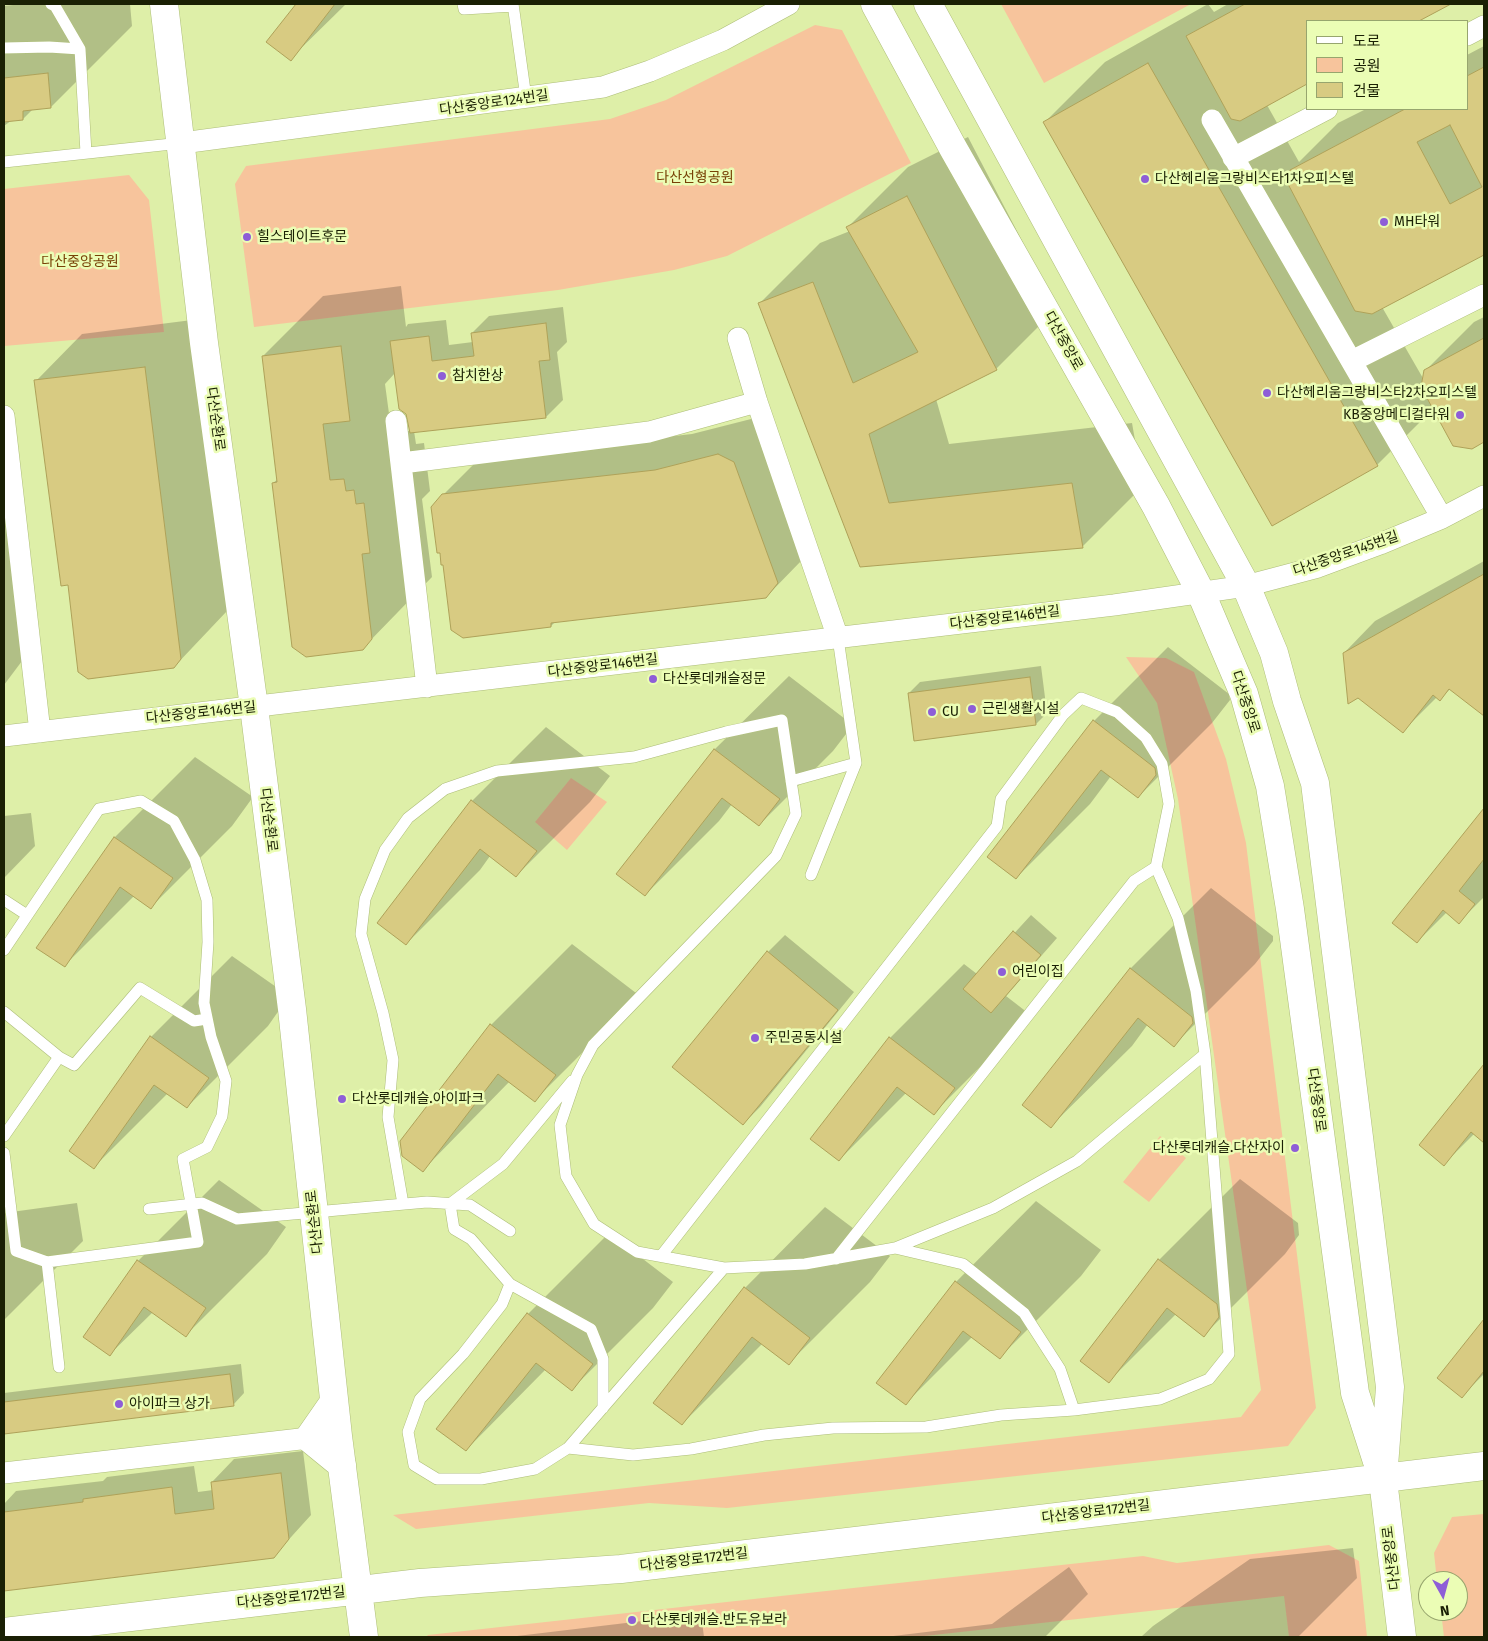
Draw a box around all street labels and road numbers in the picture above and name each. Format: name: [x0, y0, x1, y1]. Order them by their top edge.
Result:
street label: 다산중앙로124번길: [438, 87, 550, 119]
street label: 다산중앙로: [1040, 309, 1086, 373]
street label: 다산순환로: [202, 386, 228, 452]
street label: 다산중앙로145번길: [1291, 528, 1401, 580]
street label: 다산중앙로146번길: [949, 603, 1061, 633]
street label: 다산중앙로146번길: [547, 651, 659, 681]
street label: 다산중앙로: [1227, 669, 1263, 735]
street label: 다산중앙로146번길: [145, 699, 257, 727]
street label: 다산순환로: [256, 787, 280, 853]
street label: 다산중앙로: [1303, 1067, 1329, 1133]
street label: 다산순환로: [303, 1189, 327, 1255]
street label: 다산중앙로172번길: [1041, 1497, 1151, 1527]
street label: 다산중앙로: [1380, 1525, 1404, 1591]
street label: 다산중앙로172번길: [639, 1545, 749, 1575]
street label: 다산중앙로172번길: [236, 1584, 346, 1612]

